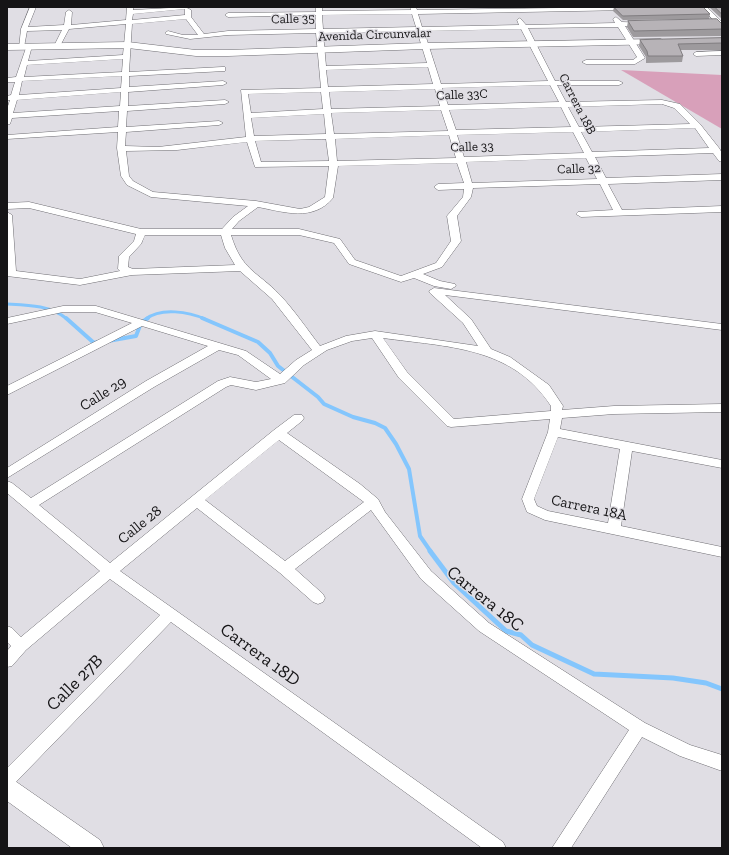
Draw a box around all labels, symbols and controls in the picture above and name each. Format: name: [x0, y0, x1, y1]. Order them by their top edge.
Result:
street label: Calle 35: [271, 10, 315, 28]
street label: Avenida Circunvalar: [318, 25, 432, 45]
street label: Carrera 18B: [555, 71, 599, 137]
street label: Calle 33C: [436, 86, 488, 104]
street label: Calle 33: [450, 138, 494, 156]
street label: Calle 32: [557, 160, 601, 178]
street label: Calle 29: [77, 373, 129, 415]
street label: Carrera 18A: [549, 491, 629, 525]
street label: Calle 28: [114, 502, 166, 548]
street label: Carrera 18C: [442, 562, 528, 636]
street label: Carrera 18D: [216, 619, 304, 691]
street label: Calle 27B: [42, 650, 108, 716]

